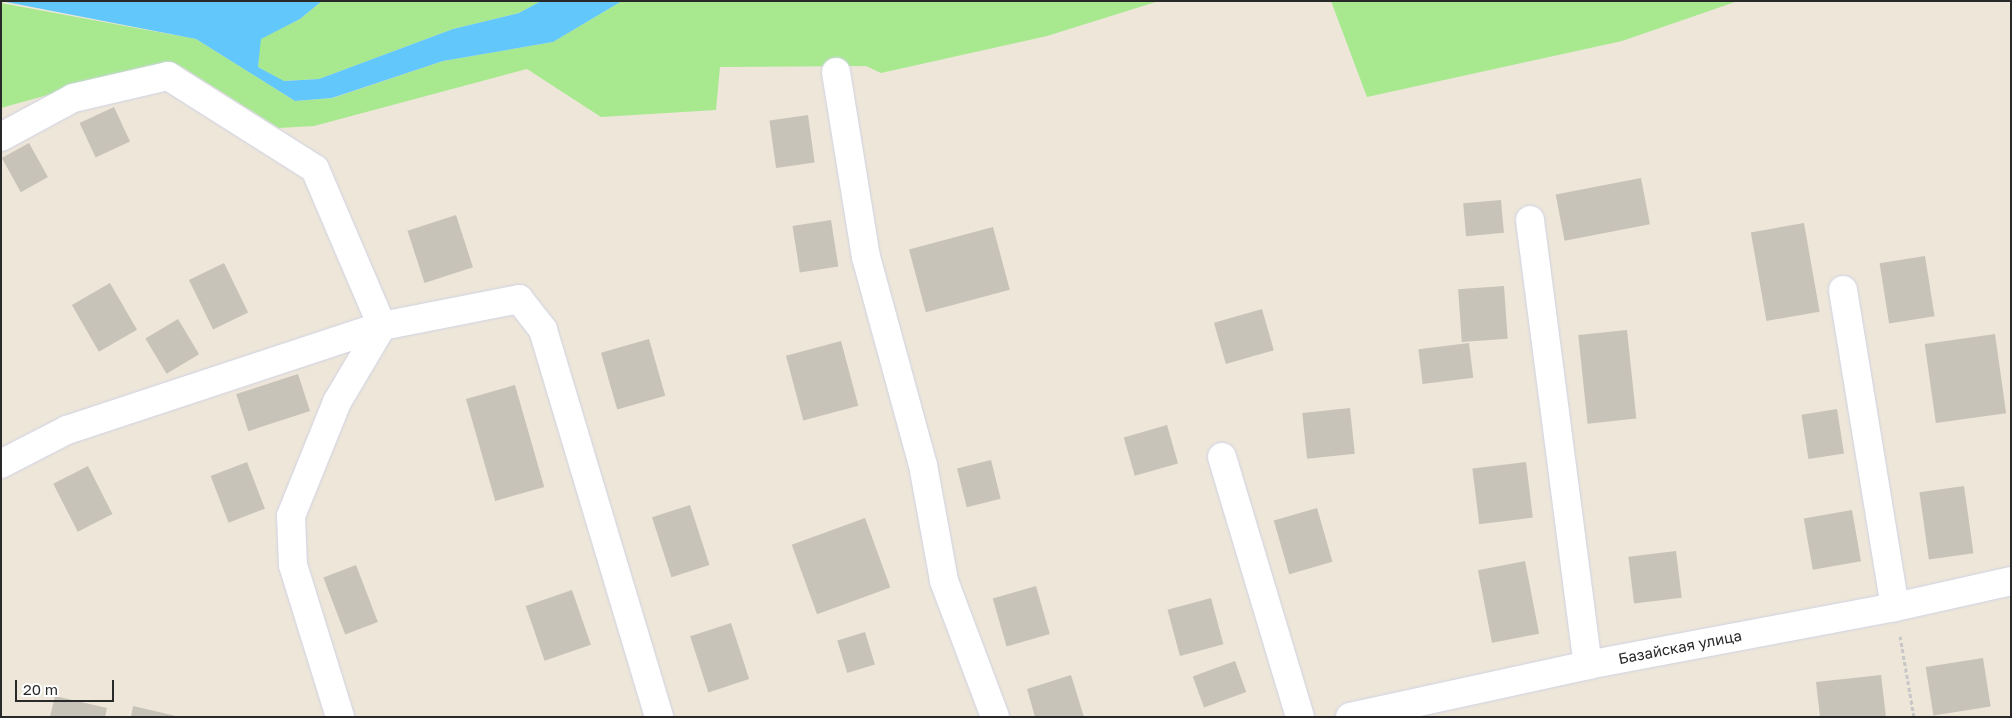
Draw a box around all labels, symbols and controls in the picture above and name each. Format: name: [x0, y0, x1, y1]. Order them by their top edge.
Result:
street label: Базайская улица: [1617, 626, 1743, 668]
scale bar: [18, 670, 116, 702]
text: 20 m: [23, 680, 58, 698]

